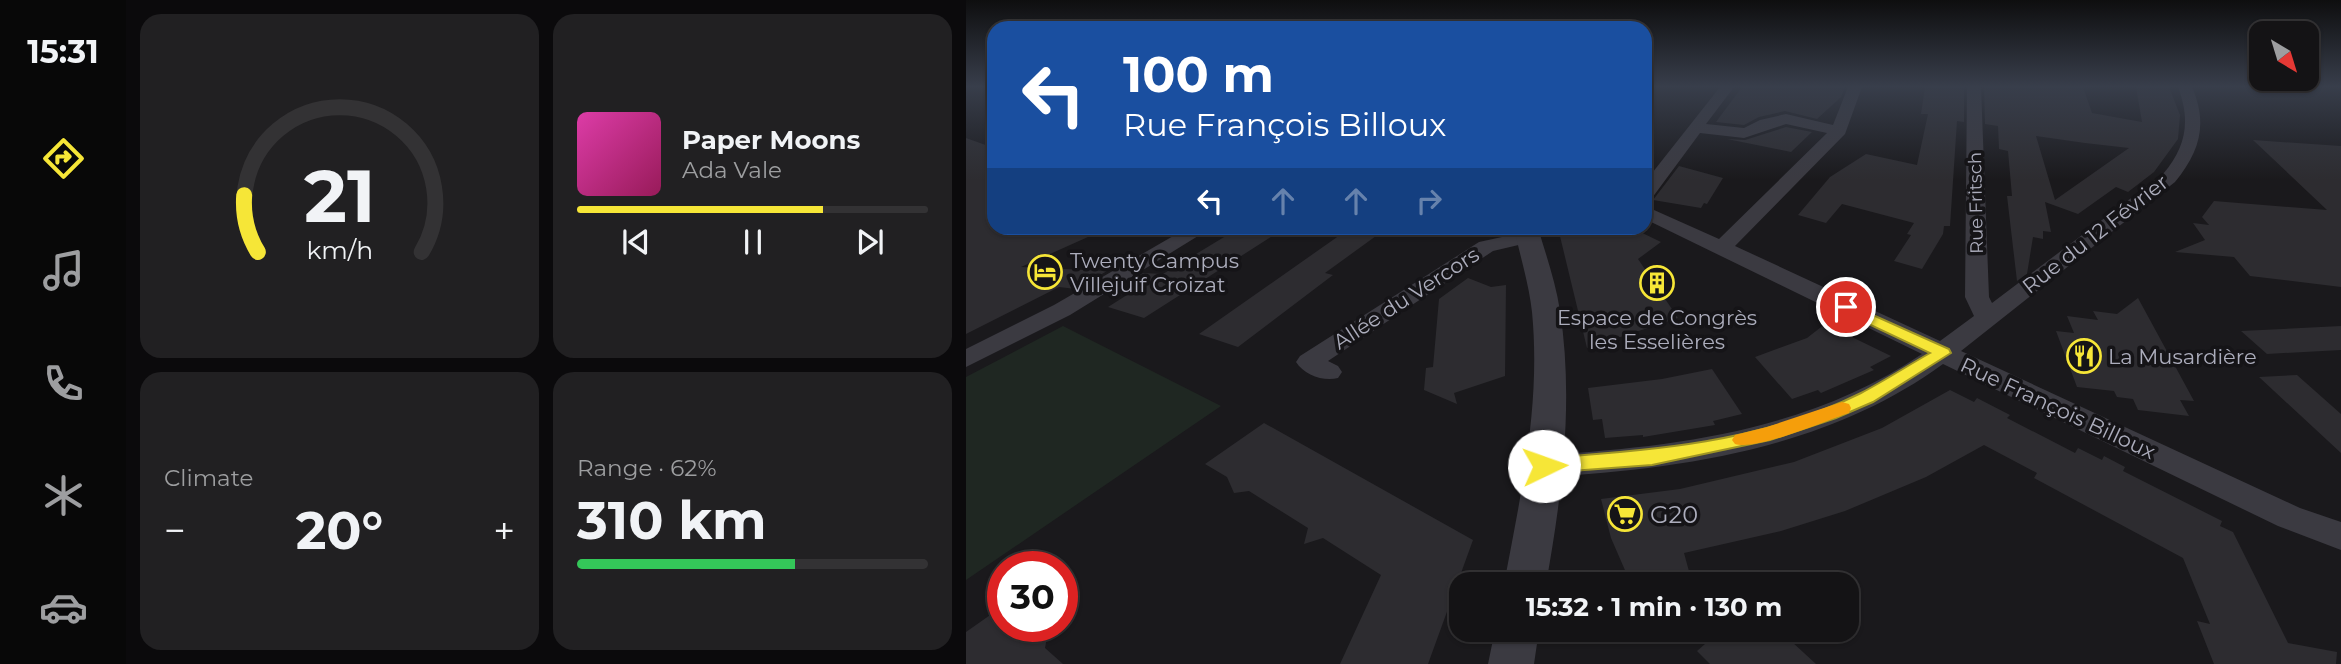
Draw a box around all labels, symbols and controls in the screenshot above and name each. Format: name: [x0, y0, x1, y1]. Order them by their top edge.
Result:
north arrow: [2249, 21, 2319, 91]
map controls: [2249, 21, 2319, 91]
text: 15:31: [27, 32, 99, 71]
text: 100 m: [1123, 45, 1274, 104]
icon: left: [1008, 49, 1099, 140]
text: Rue François Billoux: [1123, 105, 1446, 144]
text: Paper Moons: [682, 124, 860, 156]
icon: directions: [39, 134, 88, 183]
street label: Rue Fritsch: [1964, 152, 1988, 254]
text: 21: [304, 153, 375, 241]
text: Ada Vale: [682, 156, 782, 184]
street label: Rue du 12 Février: [2017, 169, 2173, 299]
icon: left: [1191, 182, 1229, 220]
icon: ahead: [1264, 182, 1302, 220]
icon: ahead: [1337, 182, 1375, 220]
icon: right: [1410, 182, 1448, 220]
icon: previous: [617, 223, 655, 261]
icon: pause: [734, 223, 772, 261]
icon: next: [851, 223, 889, 261]
text: km/h: [306, 235, 373, 265]
street label: Allée du Vercors: [1328, 242, 1484, 354]
icon: music: [39, 246, 88, 295]
place label: Twenty Campus Villejuif Croizat: [1070, 248, 1239, 297]
hotel icon: Twenty Campus Villejuif Croizat: [1026, 253, 1064, 291]
building icon: Espace de Congrès les Esselières: [1638, 264, 1676, 302]
pin: [1816, 277, 1876, 337]
icon: arrive: [1827, 288, 1865, 326]
place label: Espace de Congrès les Esselières: [1557, 305, 1757, 354]
restaurant icon: La Musardière: [2065, 337, 2103, 375]
place label: La Musardière: [2108, 344, 2257, 369]
street label: Rue François Billoux: [1957, 352, 2159, 464]
icon: phone: [39, 359, 88, 408]
position arrow: [1507, 429, 1581, 503]
text: Range · 62%: [577, 454, 717, 482]
text: Climate: [164, 464, 253, 492]
icon: climate: [39, 471, 88, 520]
text: 310 km: [577, 489, 767, 552]
supermarket icon: G20: [1606, 495, 1644, 533]
text: 20°: [296, 499, 383, 562]
place label: G20: [1650, 500, 1698, 529]
text: −: [164, 507, 186, 554]
text: +: [493, 507, 515, 554]
speed limit sign: 30: [987, 551, 1078, 642]
icon: car: [39, 583, 88, 632]
text: 15:32 · 1 min · 130 m: [1526, 591, 1782, 623]

